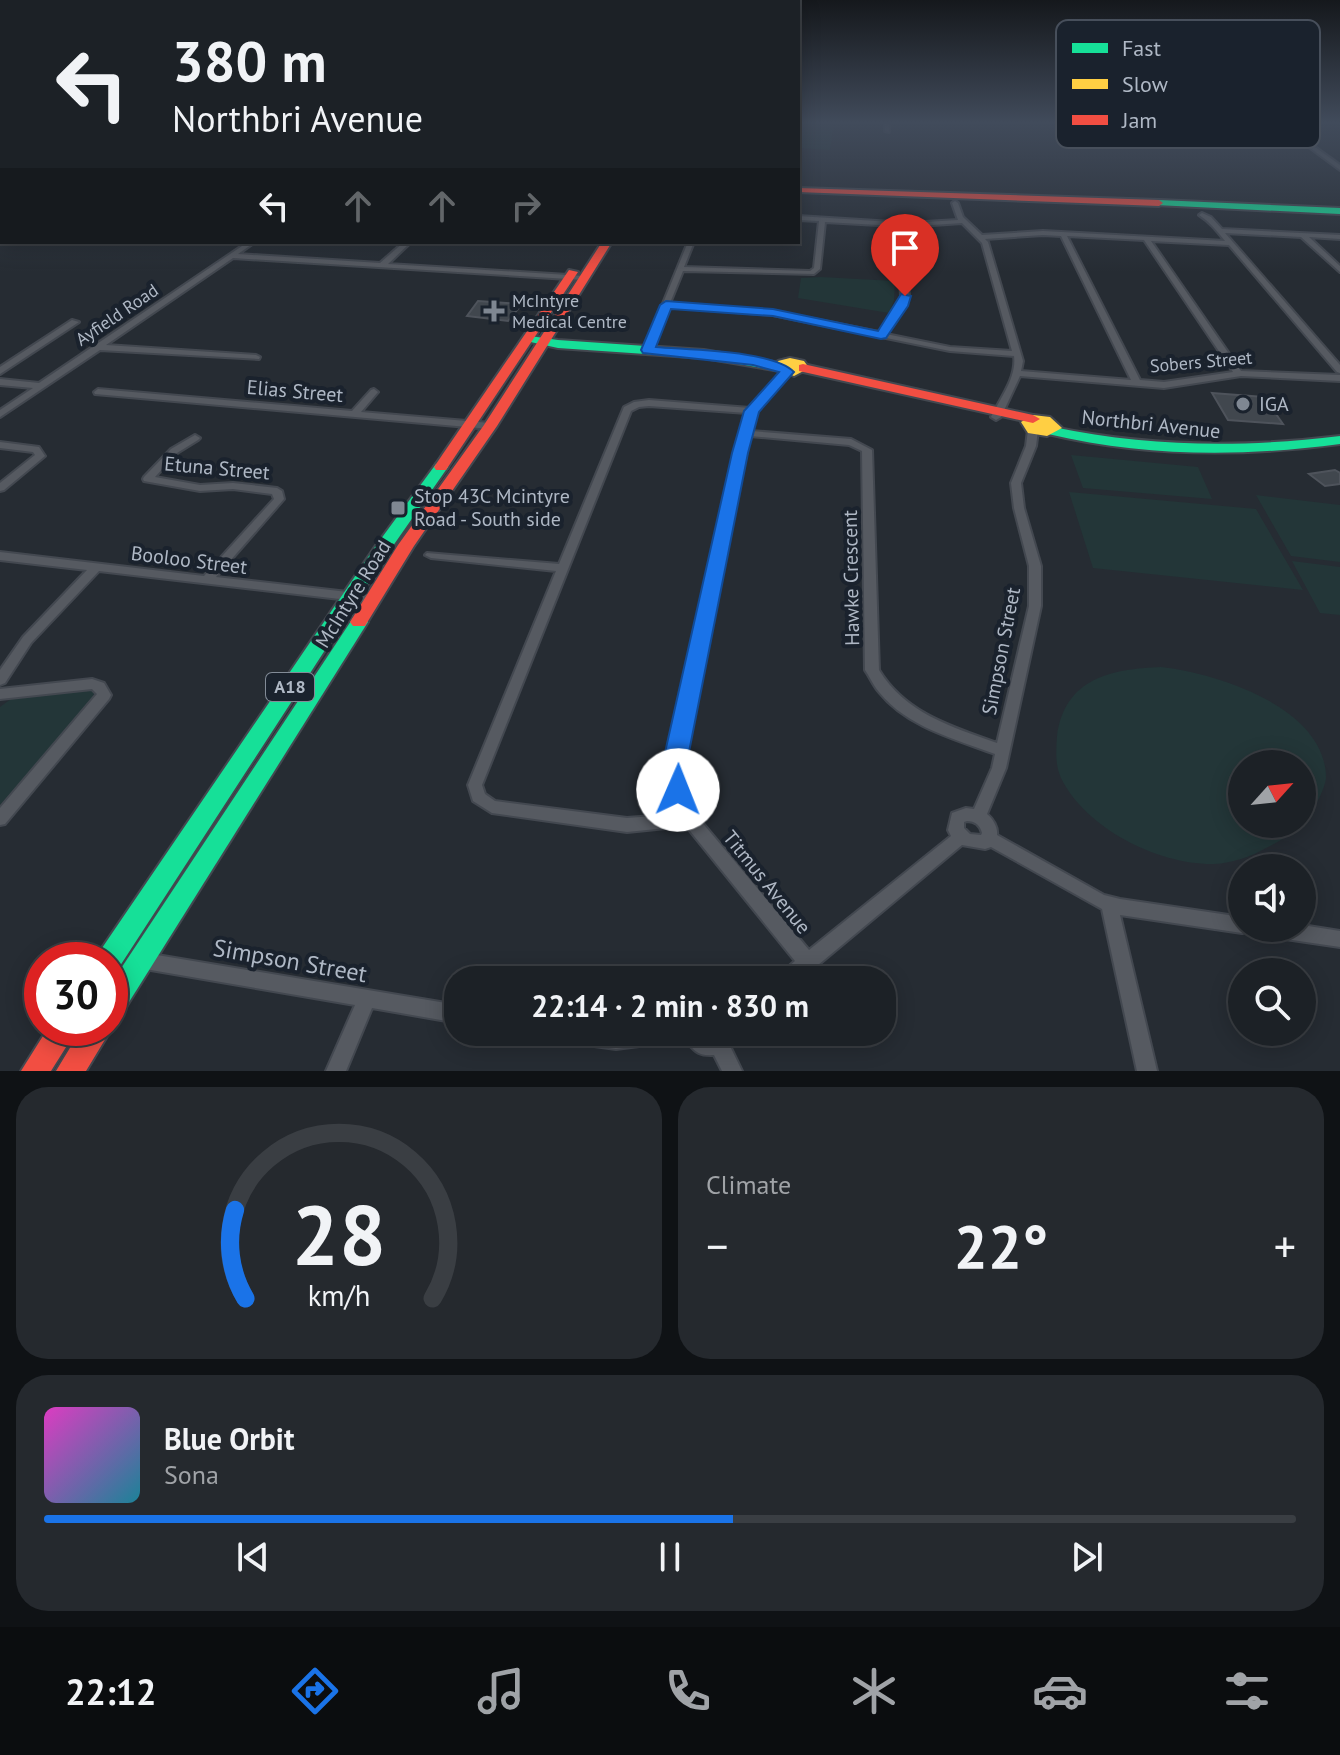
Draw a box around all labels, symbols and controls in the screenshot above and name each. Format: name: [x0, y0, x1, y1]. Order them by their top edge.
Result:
legend: [1056, 20, 1320, 148]
text: 380 m: [172, 25, 327, 97]
icon: left: [40, 32, 144, 136]
text: Fast: [1122, 34, 1162, 62]
text: Slow: [1122, 70, 1168, 98]
text: Northbri Avenue: [172, 95, 423, 142]
text: Jam: [1121, 106, 1157, 134]
icon: left: [252, 184, 296, 228]
icon: ahead: [336, 184, 380, 228]
icon: ahead: [420, 184, 464, 228]
icon: right: [504, 184, 548, 228]
pin: [871, 214, 939, 296]
icon: arrive: [883, 226, 927, 270]
street label: Ayfield Road: [71, 278, 163, 351]
place label: McIntyre Medical Centre: [512, 289, 627, 333]
marker: McIntyre Medical Centre: [483, 300, 505, 322]
street label: Sobers Street: [1149, 346, 1253, 377]
street label: Elias Street: [246, 374, 345, 408]
place label: IGA: [1259, 391, 1289, 417]
marker: IGA: [1234, 395, 1252, 413]
street label: Northbri Avenue: [1080, 404, 1222, 444]
street label: Etuna Street: [163, 450, 271, 486]
place label: Stop 43C Mcintyre Road - South side: [414, 483, 570, 532]
marker: Stop 43C Mcintyre Road - South side: [389, 499, 407, 517]
street label: Hawke Crescent: [837, 510, 865, 646]
street label: McIntyre Road: [310, 535, 396, 653]
street label: Booloo Street: [129, 540, 249, 580]
street label: Simpson Street: [976, 585, 1026, 717]
road number: A18: [266, 673, 314, 701]
position arrow: [636, 748, 720, 832]
north arrow: [1228, 750, 1316, 838]
map controls: [1228, 750, 1316, 1046]
street label: Titmus Avenue: [717, 825, 817, 939]
button: sound: [1228, 854, 1316, 942]
street label: Simpson Street: [211, 932, 369, 989]
speed limit sign: 30: [24, 942, 128, 1046]
button: search: [1228, 958, 1316, 1046]
text: 22:14 · 2 min · 830 m: [531, 986, 809, 1025]
text: Climate: [706, 1168, 791, 1201]
text: 28: [292, 1180, 386, 1288]
text: 22°: [954, 1207, 1048, 1285]
text: −: [706, 1217, 728, 1274]
text: +: [1274, 1217, 1296, 1274]
text: km/h: [308, 1277, 370, 1314]
text: Blue Orbit: [164, 1419, 294, 1458]
text: Sona: [164, 1458, 219, 1491]
icon: previous: [231, 1535, 275, 1579]
icon: pause: [648, 1535, 692, 1579]
icon: next: [1065, 1535, 1109, 1579]
icon: directions: [287, 1663, 343, 1719]
icon: music: [473, 1663, 529, 1719]
icon: phone: [660, 1663, 716, 1719]
icon: climate: [846, 1663, 902, 1719]
icon: car: [1032, 1663, 1088, 1719]
icon: filters: [1219, 1663, 1275, 1719]
text: 22:12: [65, 1668, 157, 1715]

